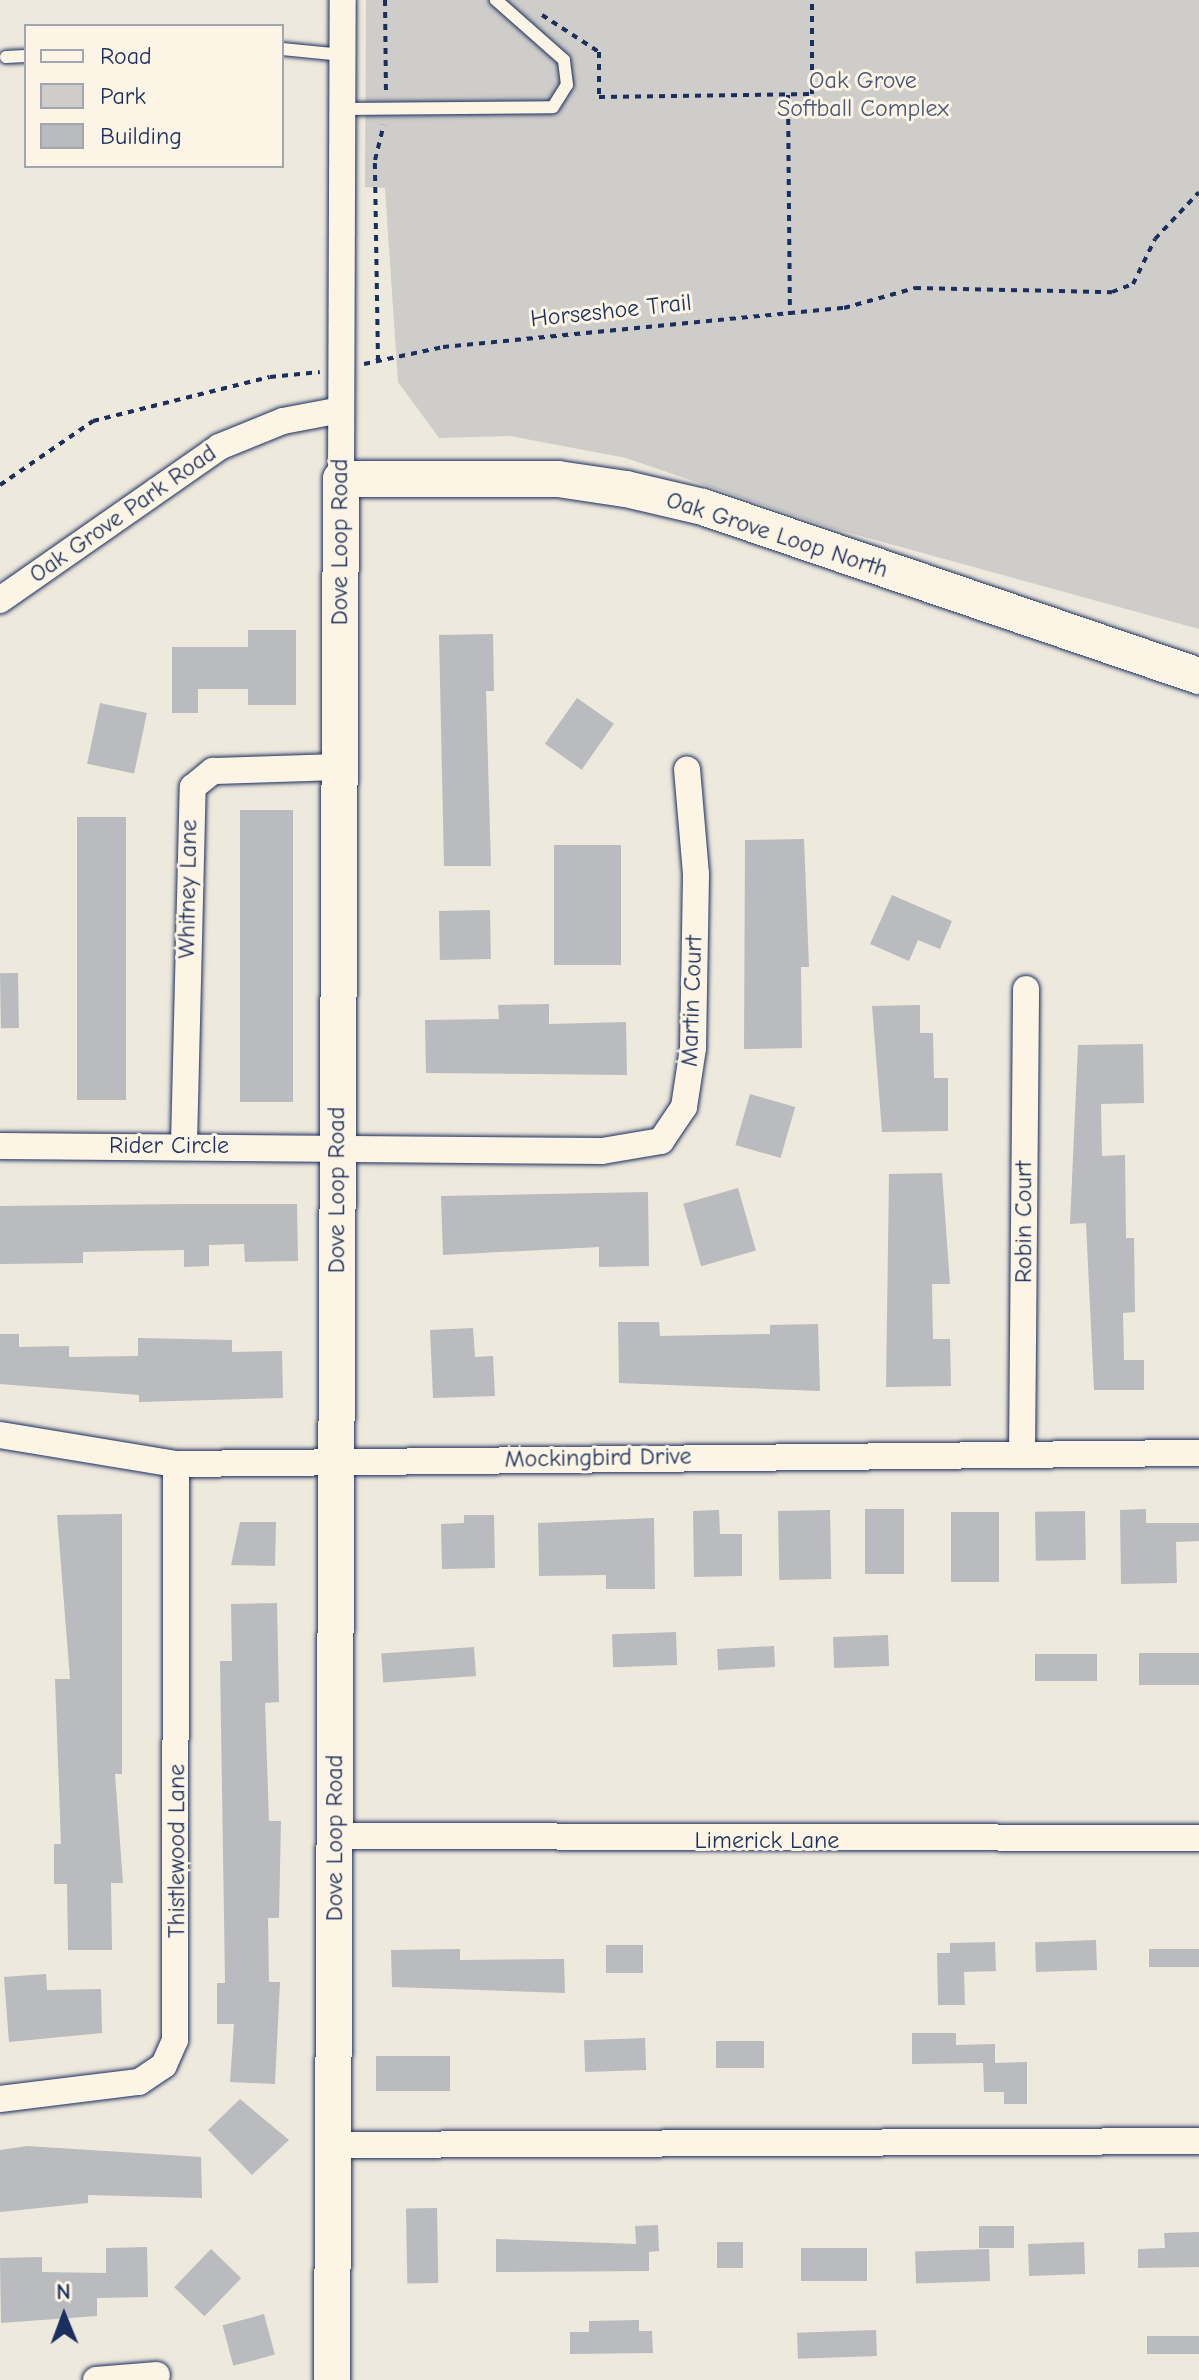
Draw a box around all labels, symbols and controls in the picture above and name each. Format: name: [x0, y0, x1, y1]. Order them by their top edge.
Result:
legend: [24, 24, 284, 168]
text: Road: [100, 42, 152, 70]
park label: Oak Grove Softball Complex: [777, 67, 949, 123]
text: Park: [100, 82, 146, 110]
text: Building: [100, 122, 182, 150]
street label: Horseshoe Trail: [529, 288, 693, 334]
street label: Oak Grove Park Road: [24, 439, 222, 589]
street label: Dove Loop Road: [326, 459, 354, 625]
street label: Oak Grove Loop North: [663, 486, 891, 584]
street label: Whitney Lane: [172, 819, 204, 959]
street label: Martin Court: [675, 935, 709, 1067]
street label: Dove Loop Road: [323, 1107, 351, 1273]
street label: Rider Circle: [109, 1132, 229, 1160]
street label: Robin Court: [1010, 1161, 1038, 1283]
street label: Mockingbird Drive: [504, 1442, 692, 1474]
street label: Dove Loop Road: [321, 1755, 349, 1921]
street label: Thistlewood Lane: [163, 1764, 191, 1938]
street label: Limerick Lane: [695, 1827, 839, 1855]
north arrow: [24, 2276, 104, 2356]
text: N: [56, 2279, 71, 2305]

